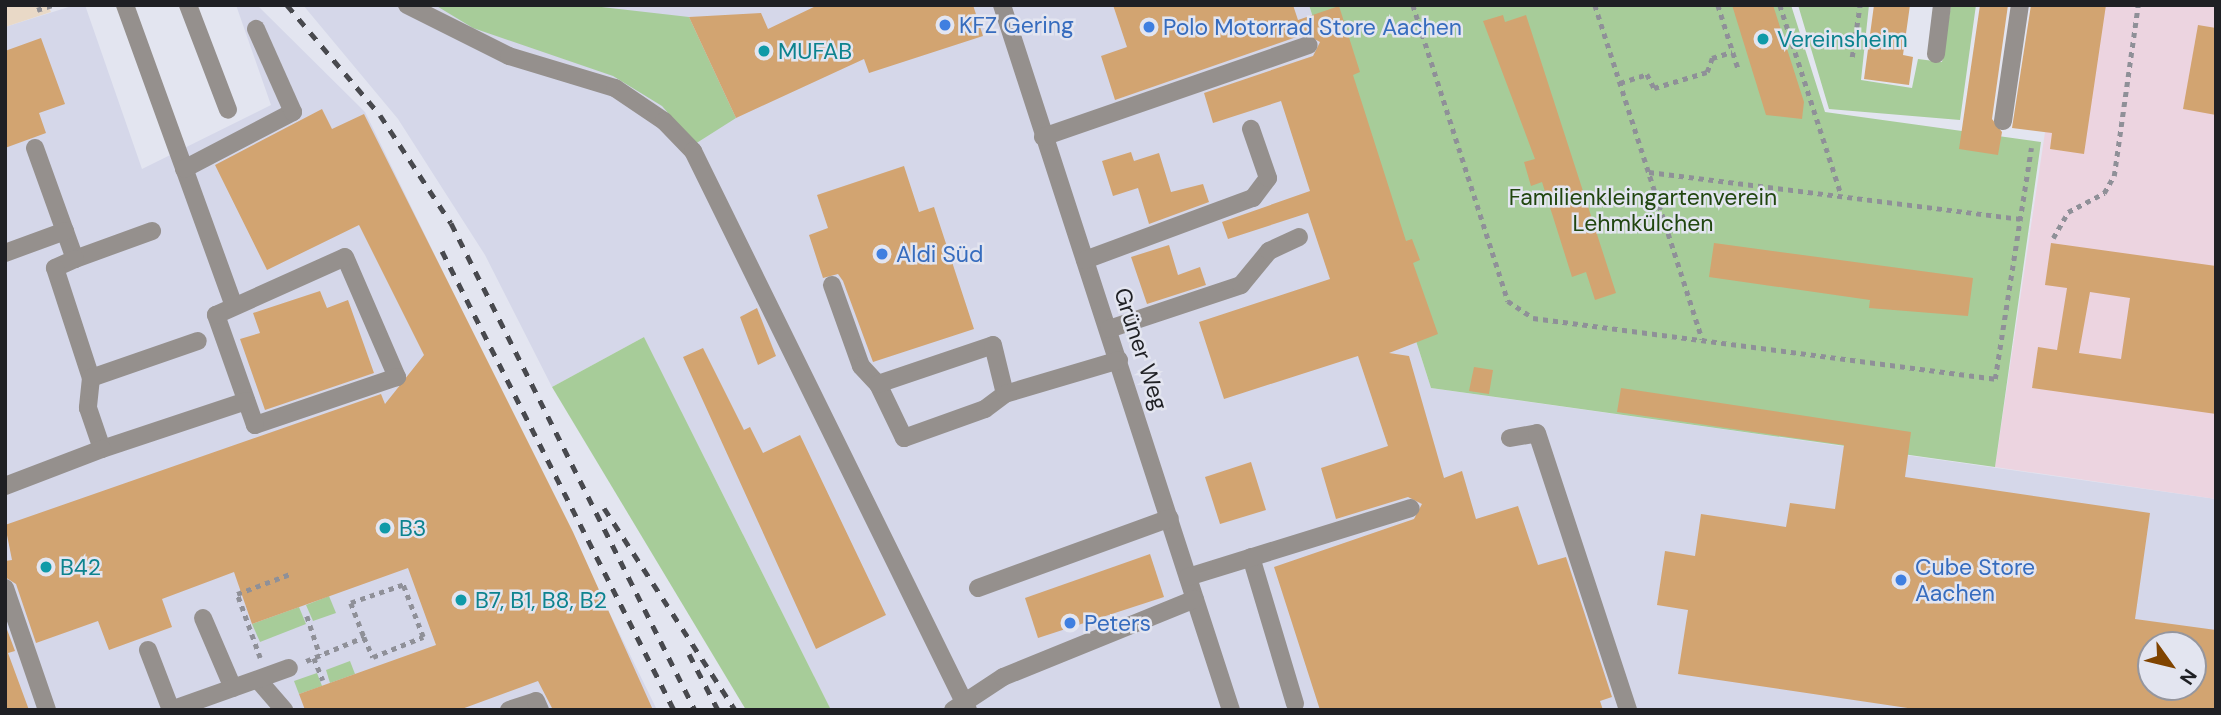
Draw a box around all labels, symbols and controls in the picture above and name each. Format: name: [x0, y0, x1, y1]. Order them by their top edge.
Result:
place label: KFZ Gering: [959, 11, 1074, 39]
place label: Polo Motorrad Store Aachen: [1163, 13, 1462, 41]
marker: KFZ Gering: [937, 17, 953, 33]
marker: Polo Motorrad Store Aachen: [1141, 19, 1157, 35]
place label: Vereinsheim: [1777, 25, 1908, 53]
marker: Vereinsheim: [1755, 31, 1771, 47]
place label: MUFAB: [778, 37, 852, 65]
marker: MUFAB: [756, 43, 772, 59]
park label: Familienkleingartenverein Lehmkülchen: [1509, 183, 1777, 237]
place label: Aldi Süd: [896, 240, 983, 268]
marker: Aldi Süd: [874, 246, 890, 262]
street label: Grüner Weg: [1108, 284, 1174, 414]
place label: B3: [399, 514, 426, 542]
marker: B3: [377, 520, 393, 536]
place label: B42: [60, 553, 101, 581]
place label: Cube Store Aachen: [1915, 553, 2035, 607]
marker: B42: [38, 559, 54, 575]
marker: Cube Store Aachen: [1893, 572, 1909, 588]
place label: B7, B1, B8, B2: [475, 586, 607, 614]
marker: B7, B1, B8, B2: [453, 592, 469, 608]
place label: Peters: [1084, 609, 1151, 637]
marker: Peters: [1062, 615, 1078, 631]
north arrow: [2137, 631, 2207, 701]
text: N: [2174, 664, 2202, 690]

